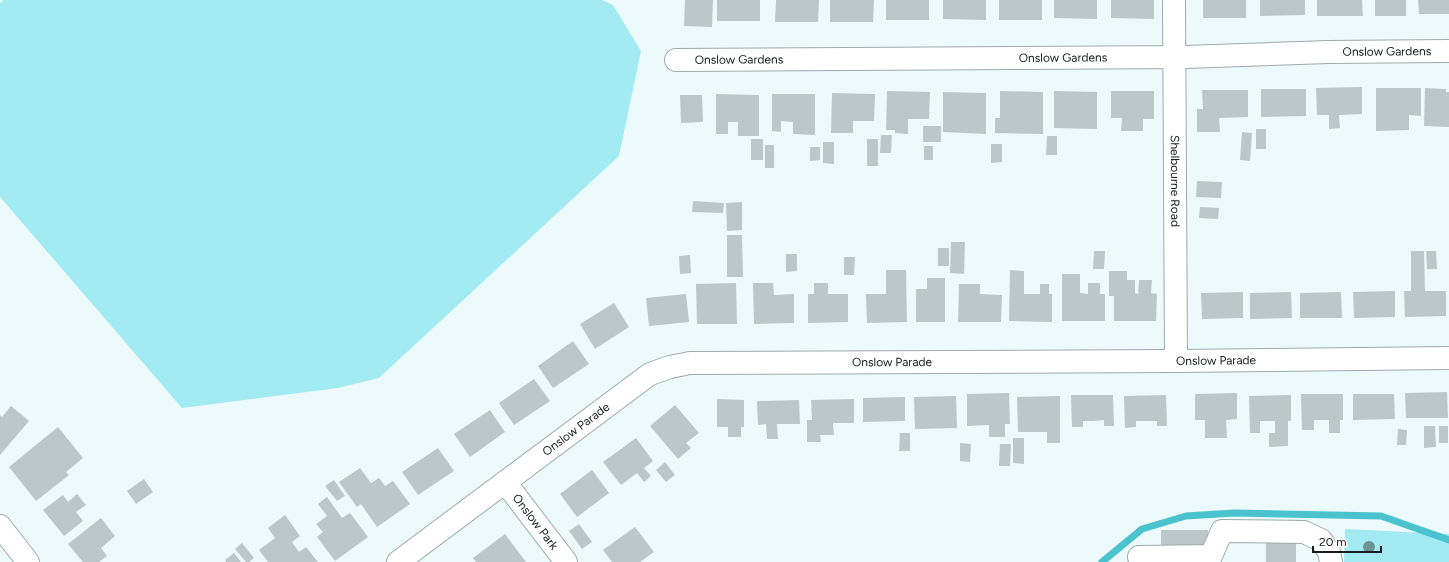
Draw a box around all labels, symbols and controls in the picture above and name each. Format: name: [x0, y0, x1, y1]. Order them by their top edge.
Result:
street label: Onslow Gardens: [1343, 44, 1432, 59]
street label: Onslow Gardens: [1019, 50, 1108, 65]
street label: Onslow Gardens: [695, 52, 784, 67]
street label: Shelbourne Road: [1168, 135, 1182, 227]
street label: Onslow Parade: [1176, 353, 1257, 368]
street label: Onslow Parade: [852, 355, 933, 369]
street label: Onslow Parade: [540, 399, 613, 459]
street label: Onslow Park: [510, 491, 561, 553]
scale bar: [1313, 528, 1381, 554]
text: 20 m: [1319, 535, 1347, 549]

